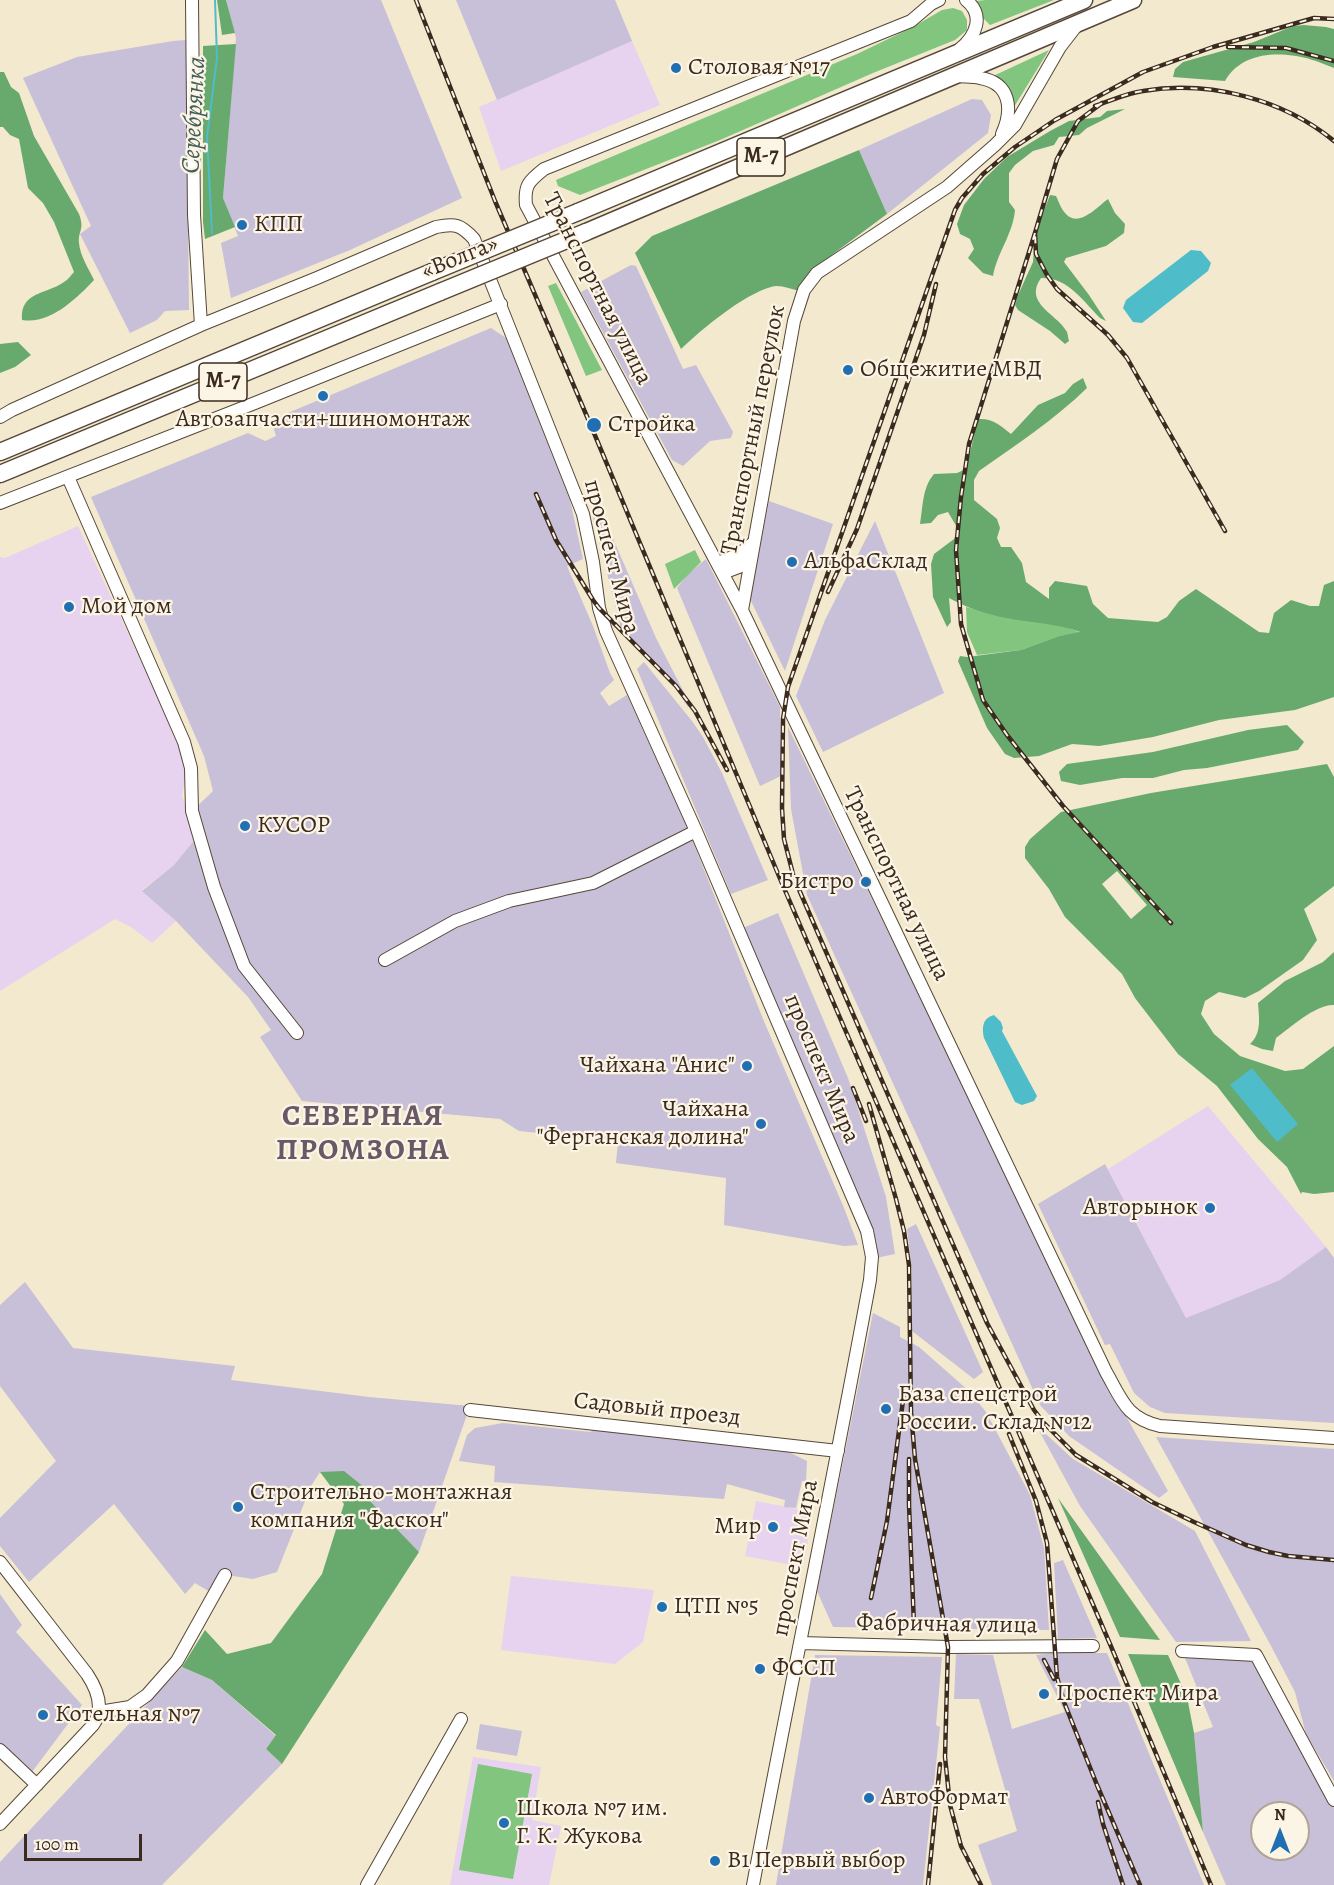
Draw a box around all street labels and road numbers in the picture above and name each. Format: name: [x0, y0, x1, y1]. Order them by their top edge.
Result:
road number: М-7: [737, 138, 785, 176]
street label: Транспортная улица: [536, 188, 658, 390]
street label: «Волга»: [418, 230, 502, 286]
street label: Транспортный переулок: [716, 303, 792, 557]
road number: М-7: [199, 363, 247, 401]
street label: проспект Мира: [577, 476, 645, 638]
street label: Транспортная улица: [837, 782, 955, 986]
street label: проспект Мира: [777, 990, 865, 1148]
street label: Садовый проезд: [572, 1387, 742, 1433]
street label: проспект Мира: [767, 1477, 825, 1639]
street label: Фабричная улица: [856, 1609, 1038, 1641]

